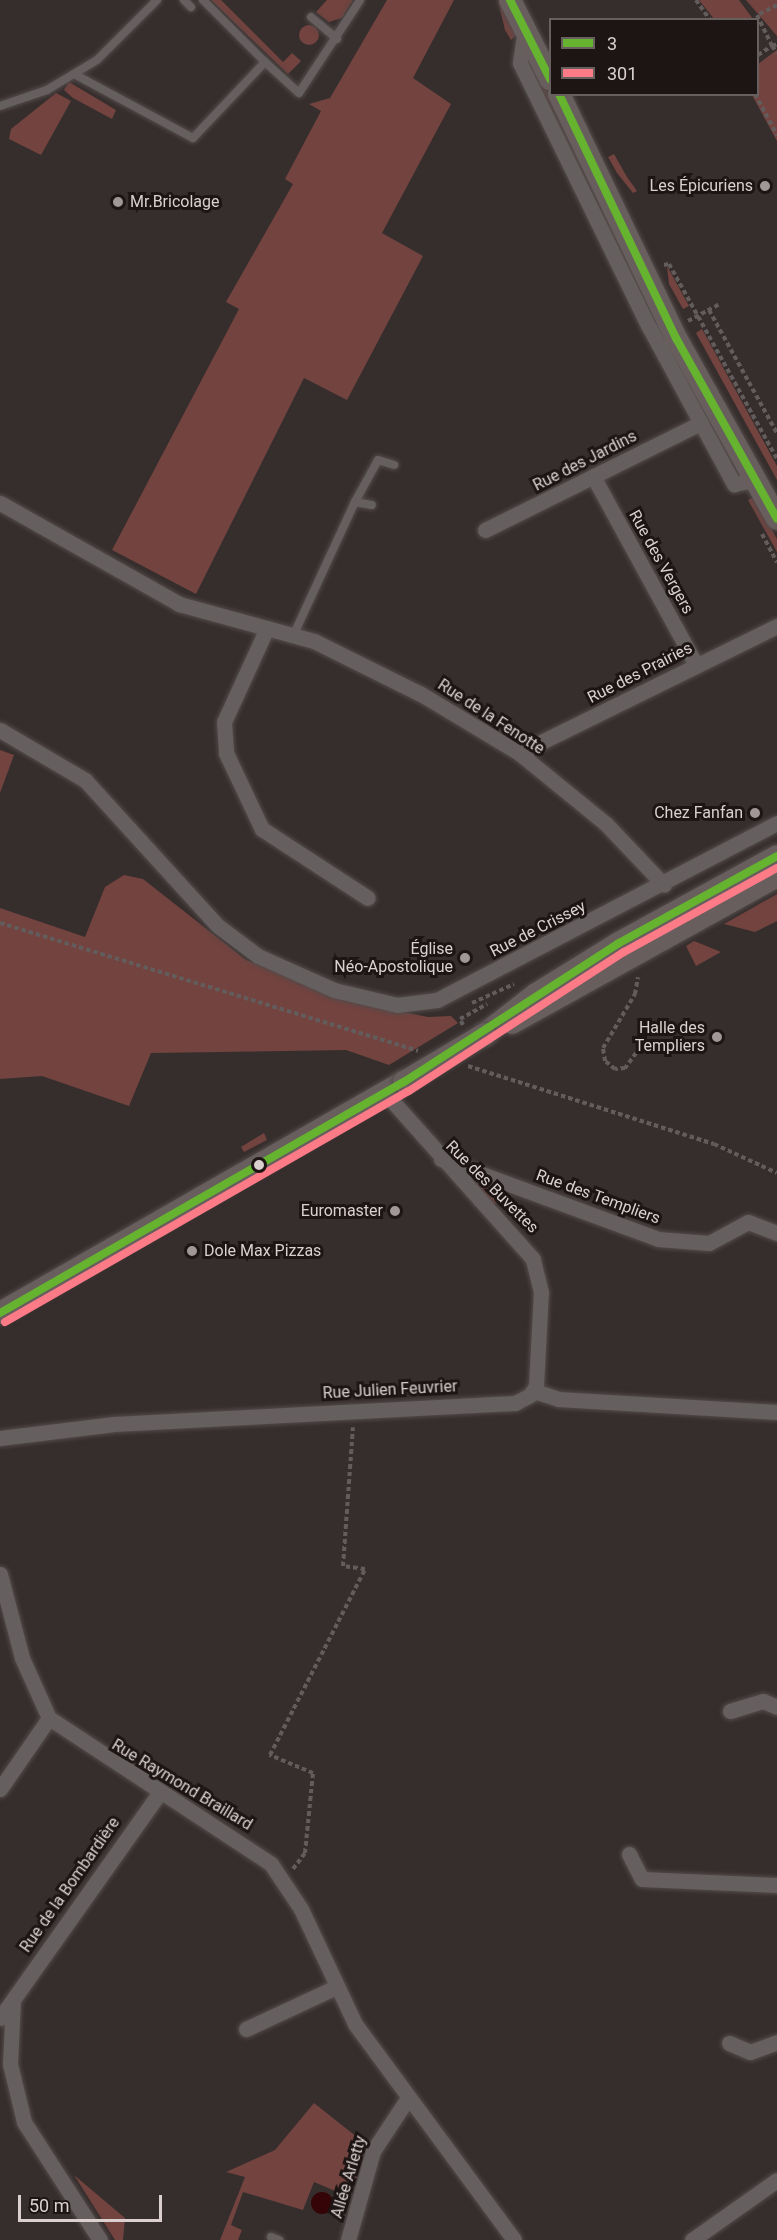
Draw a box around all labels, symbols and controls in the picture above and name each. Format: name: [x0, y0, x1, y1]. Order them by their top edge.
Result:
legend: [549, 18, 759, 96]
text: 3: [607, 33, 617, 54]
text: 301: [607, 63, 637, 84]
place label: Les Épicuriens: [650, 176, 753, 196]
marker: Les Épicuriens: [758, 179, 772, 193]
place label: Mr.Bricolage: [130, 192, 219, 212]
marker: Mr.Bricolage: [111, 195, 125, 209]
street label: Rue des Jardins: [530, 427, 640, 495]
street label: Rue des Vergers: [625, 507, 697, 617]
street label: Rue des Prairies: [585, 638, 695, 708]
street label: Rue de la Fenotte: [434, 675, 548, 759]
place label: Chez Fanfan: [654, 803, 743, 823]
marker: Chez Fanfan: [748, 806, 762, 820]
street label: Rue de Crissey: [487, 897, 589, 961]
place label: Église Néo-Apostolique: [334, 939, 453, 977]
marker: Église Néo-Apostolique: [458, 951, 472, 965]
place label: Halle des Templiers: [635, 1018, 705, 1056]
marker: Halle des Templiers: [710, 1030, 724, 1044]
street label: Rue des Buvettes: [442, 1137, 542, 1237]
unlabelled marker: [253, 1159, 265, 1171]
street label: Rue des Templiers: [533, 1166, 663, 1228]
place label: Euromaster: [301, 1201, 383, 1221]
marker: Euromaster: [388, 1204, 402, 1218]
place label: Dole Max Pizzas: [204, 1241, 321, 1261]
marker: Dole Max Pizzas: [185, 1244, 199, 1258]
street label: Rue Julien Feuvrier: [322, 1377, 458, 1403]
street label: Rue Raymond Braillard: [108, 1735, 256, 1835]
street label: Rue de la Bombardière: [16, 1814, 124, 1956]
street label: Allée Arletty: [327, 2133, 371, 2221]
scale bar: [21, 2183, 165, 2221]
text: 50 m: [29, 2195, 69, 2216]

